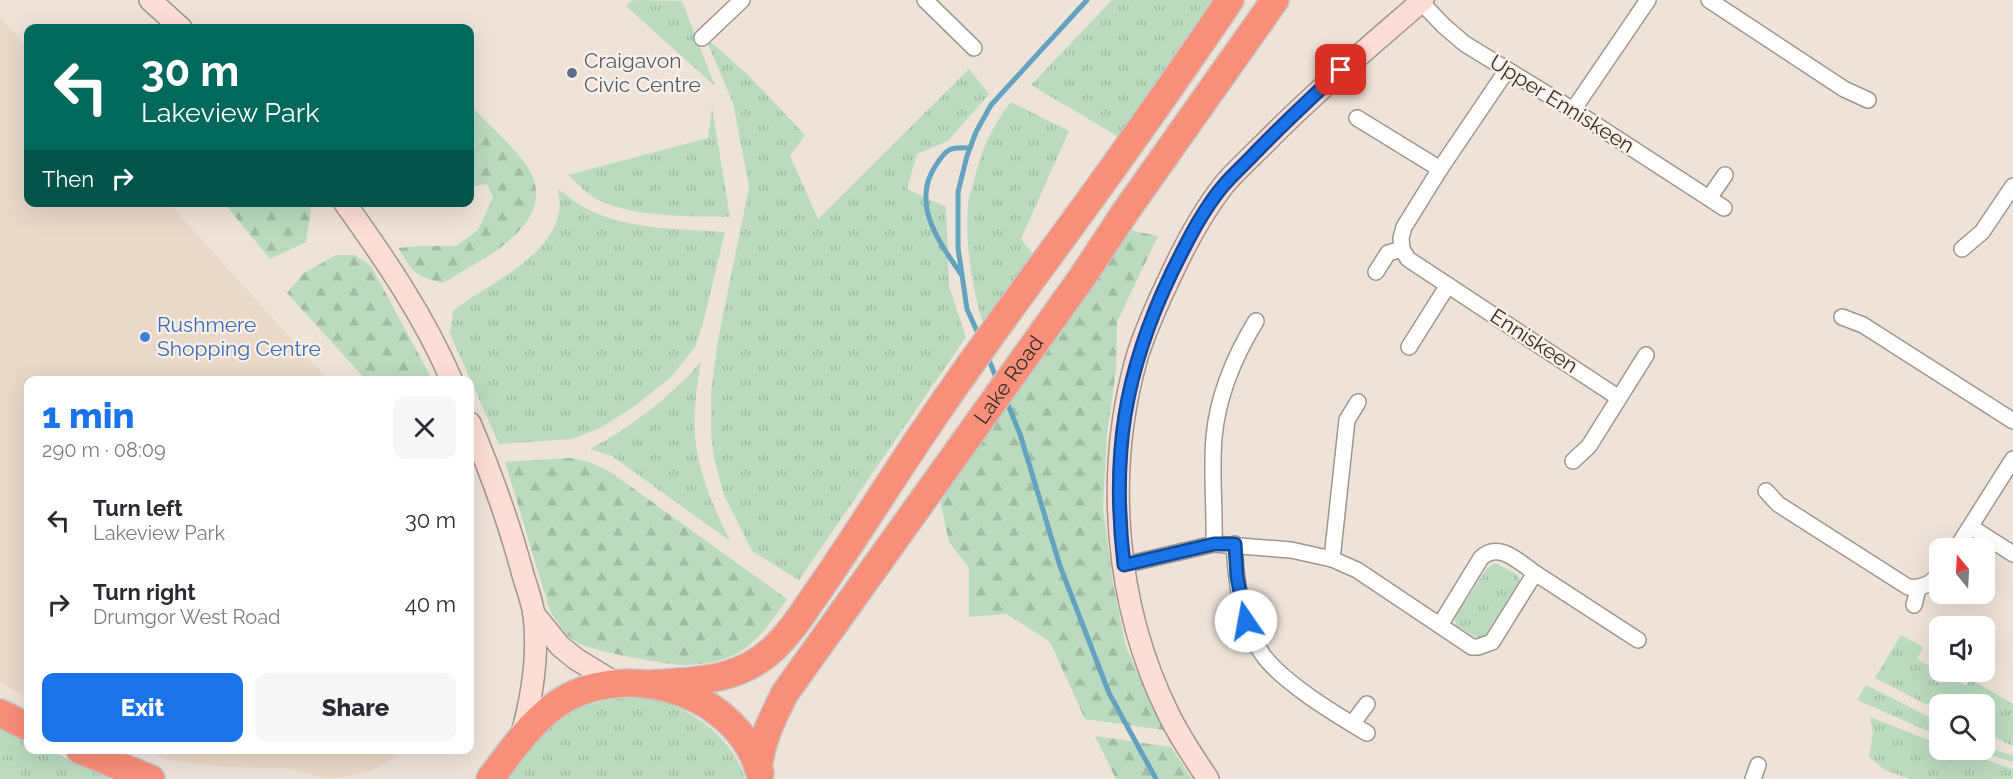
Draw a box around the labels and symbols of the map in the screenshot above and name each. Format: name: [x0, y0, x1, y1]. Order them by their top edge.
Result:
pin: [1315, 44, 1366, 95]
place label: Craigavon Civic Centre: [584, 48, 701, 97]
street label: Upper Enniskeen: [1485, 49, 1639, 158]
marker: Craigavon Civic Centre: [565, 66, 579, 80]
street label: Enniskeen: [1486, 303, 1583, 378]
place label: Rushmere Shopping Centre: [157, 312, 321, 361]
marker: Rushmere Shopping Centre: [138, 330, 152, 344]
street label: Lake Road: [968, 331, 1048, 429]
north arrow: [1929, 538, 1995, 604]
position arrow: [1214, 589, 1278, 653]

